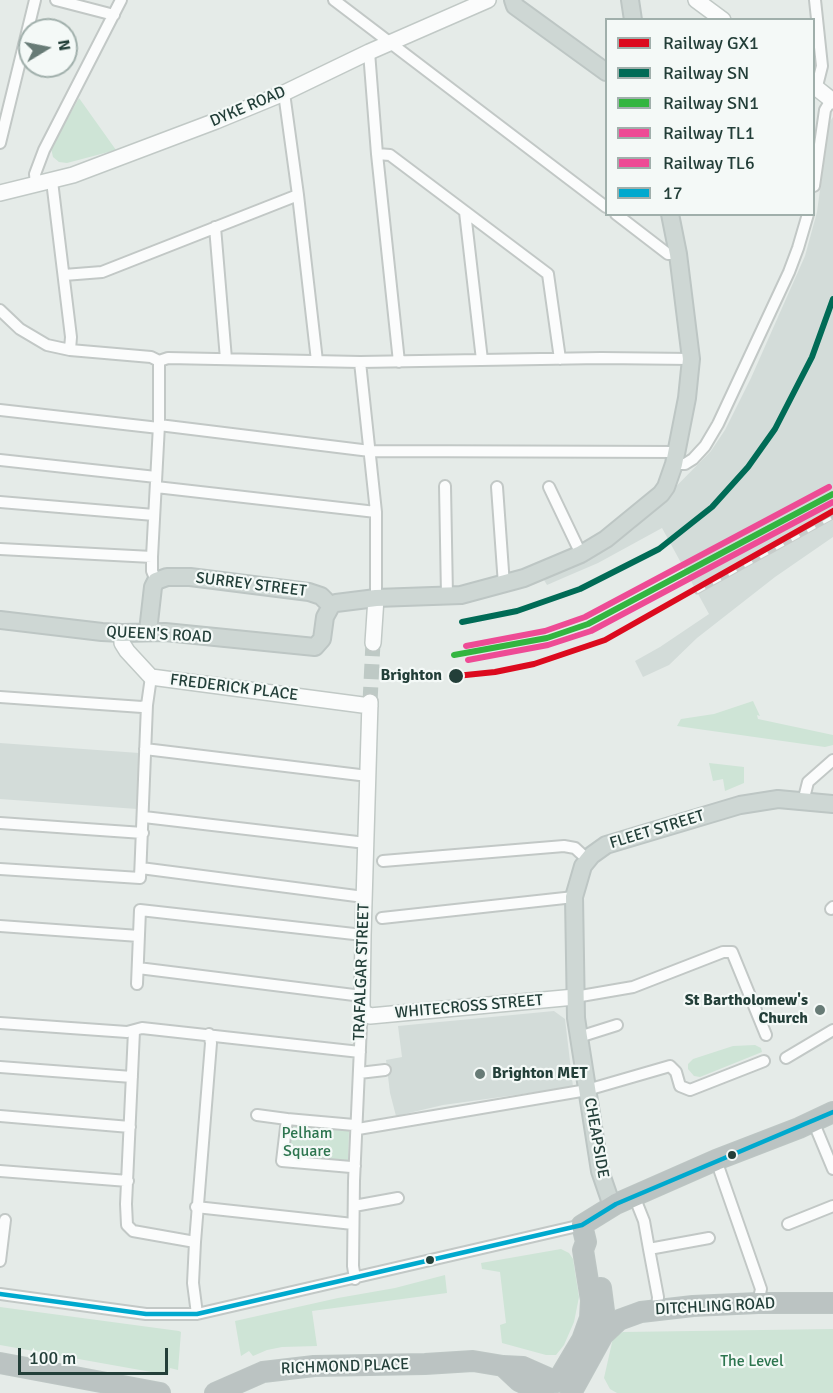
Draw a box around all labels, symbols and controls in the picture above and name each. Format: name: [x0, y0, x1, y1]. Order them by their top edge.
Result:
north arrow: [18, 18, 78, 78]
legend: [605, 18, 815, 216]
text: Railway GX1: [663, 32, 759, 54]
text: N: [53, 38, 75, 52]
text: Railway SN: [663, 62, 749, 84]
street label: DYKE ROAD: [207, 83, 289, 131]
text: Railway SN1: [663, 92, 759, 114]
text: Railway TL1: [663, 122, 755, 144]
text: Railway TL6: [663, 152, 755, 174]
text: 17: [663, 182, 682, 204]
street label: SURREY STREET: [195, 569, 307, 601]
street label: QUEEN'S ROAD: [106, 623, 212, 647]
place label: Brighton: [381, 666, 442, 686]
marker: Brighton: [447, 667, 465, 685]
street label: FREDERICK PLACE: [169, 671, 299, 705]
street label: FLEET STREET: [607, 806, 707, 854]
street label: TRAFALGAR STREET: [350, 903, 374, 1041]
street label: WHITECROSS STREET: [394, 991, 544, 1023]
place label: St Bartholomew's Church: [685, 991, 808, 1029]
marker: St Bartholomew's Church: [813, 1003, 827, 1017]
place label: Brighton MET: [492, 1064, 588, 1084]
marker: Brighton MET: [473, 1067, 487, 1081]
street label: CHEAPSIDE: [579, 1096, 613, 1180]
park label: Pelham Square: [282, 1124, 332, 1162]
unlabelled marker: [726, 1149, 738, 1161]
unlabelled marker: [424, 1254, 436, 1266]
street label: DITCHLING ROAD: [654, 1294, 776, 1320]
scale bar: [21, 1336, 171, 1374]
text: 100 m: [29, 1347, 76, 1369]
park label: The Level: [720, 1352, 784, 1372]
street label: RICHMOND PLACE: [280, 1355, 410, 1379]

